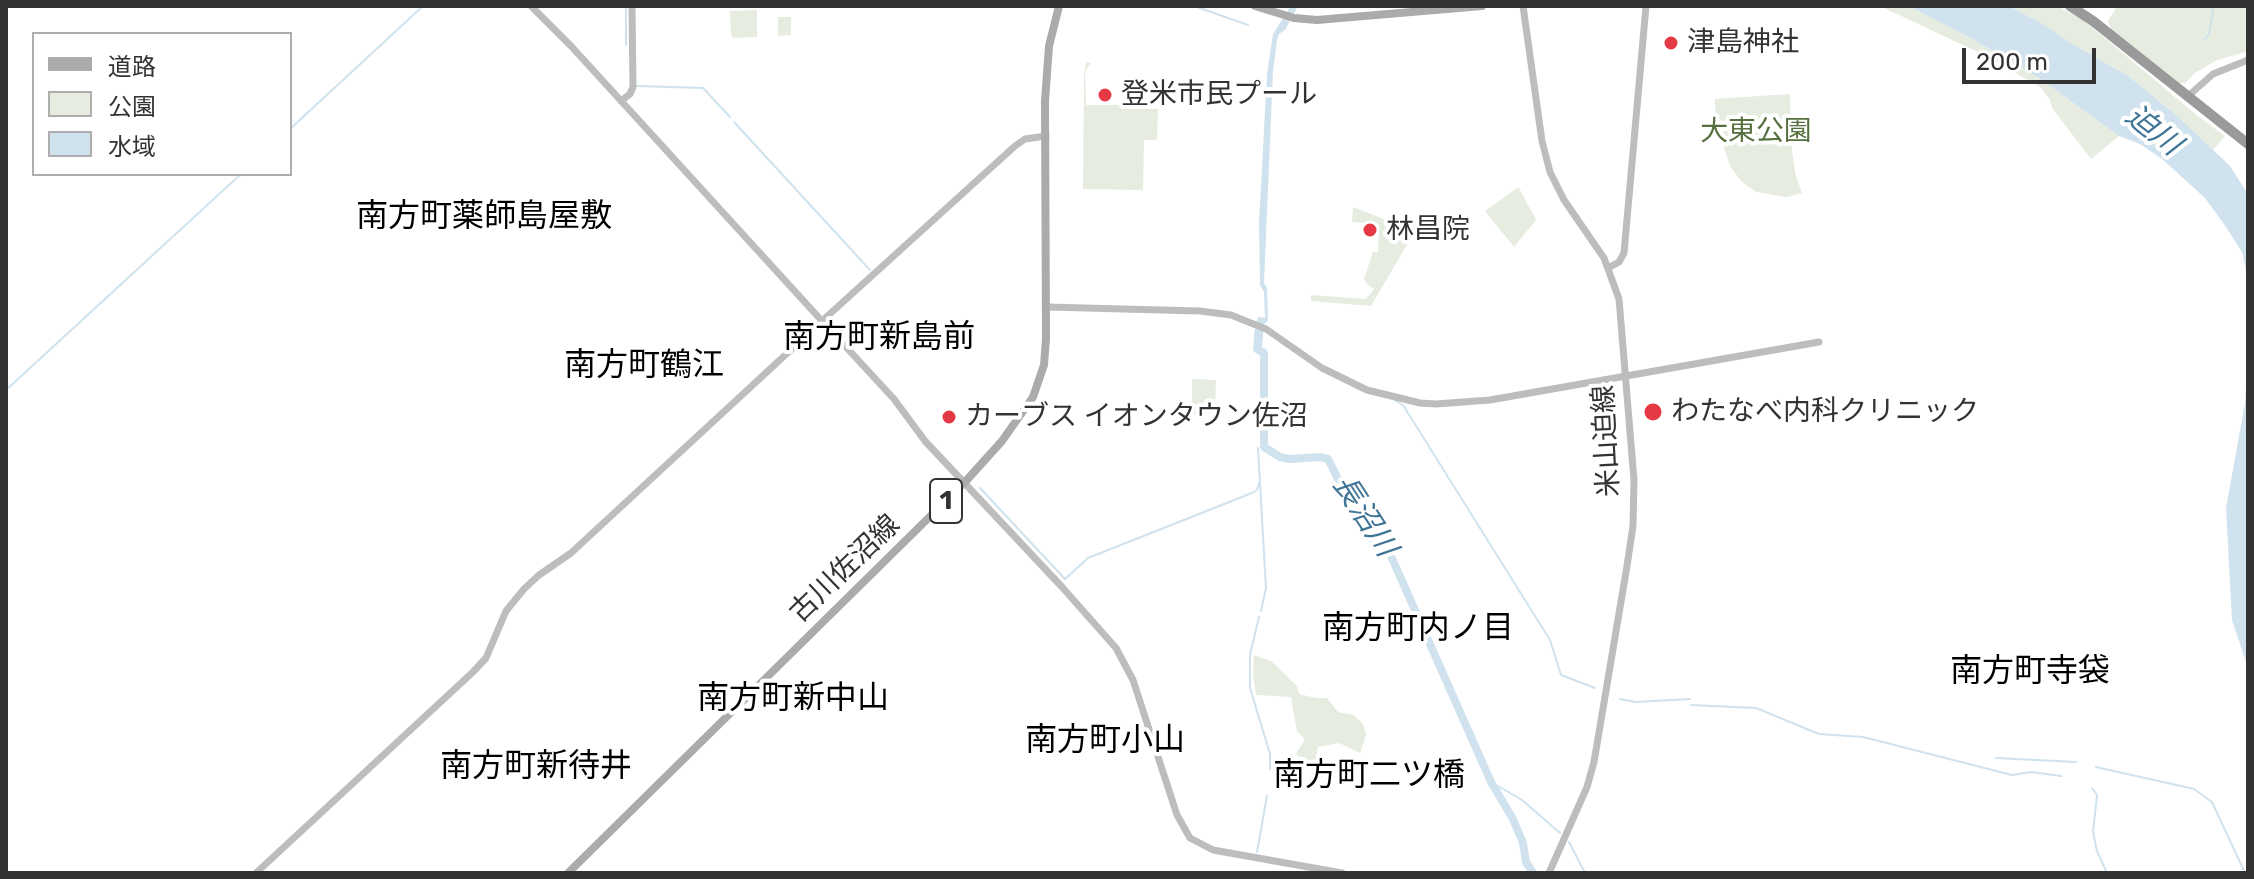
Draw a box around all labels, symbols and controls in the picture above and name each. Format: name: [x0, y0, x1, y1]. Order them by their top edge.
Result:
place label: 津島神社: [1687, 26, 1799, 60]
legend: [32, 32, 292, 176]
scale bar: [1966, 32, 2100, 82]
marker: 津島神社: [1662, 34, 1680, 52]
text: 200 m: [1976, 48, 2048, 76]
text: 道路: [108, 53, 156, 81]
place label: 登米市民プール: [1121, 78, 1317, 112]
marker: 登米市民プール: [1096, 86, 1114, 104]
text: 公園: [108, 93, 156, 121]
water label: 迫川: [2118, 98, 2188, 164]
park label: 大東公園: [1700, 115, 1812, 149]
text: 水域: [108, 133, 156, 161]
district label: 南方町薬師島屋敷: [356, 198, 612, 236]
place label: 林昌院: [1386, 213, 1470, 247]
marker: 林昌院: [1361, 221, 1379, 239]
district label: 南方町新島前: [783, 319, 975, 357]
district label: 南方町鶴江: [564, 347, 724, 385]
street label: 米山迫線: [1587, 384, 1627, 498]
place label: わたなべ内科クリニック: [1671, 395, 1979, 429]
place label: カーブス イオンタウン佐沼: [965, 400, 1308, 434]
marker: わたなべ内科クリニック: [1642, 401, 1664, 423]
marker: カーブス イオンタウン佐沼: [940, 408, 958, 426]
water label: 長沼川: [1324, 468, 1404, 564]
road number: 1: [930, 479, 962, 523]
street label: 古川佐沼線: [783, 508, 907, 630]
district label: 南方町内ノ目: [1322, 610, 1514, 648]
district label: 南方町寺袋: [1950, 653, 2110, 691]
district label: 南方町新中山: [697, 680, 889, 718]
district label: 南方町小山: [1025, 722, 1185, 760]
district label: 南方町新待井: [440, 748, 632, 786]
district label: 南方町二ツ橋: [1273, 757, 1465, 795]

